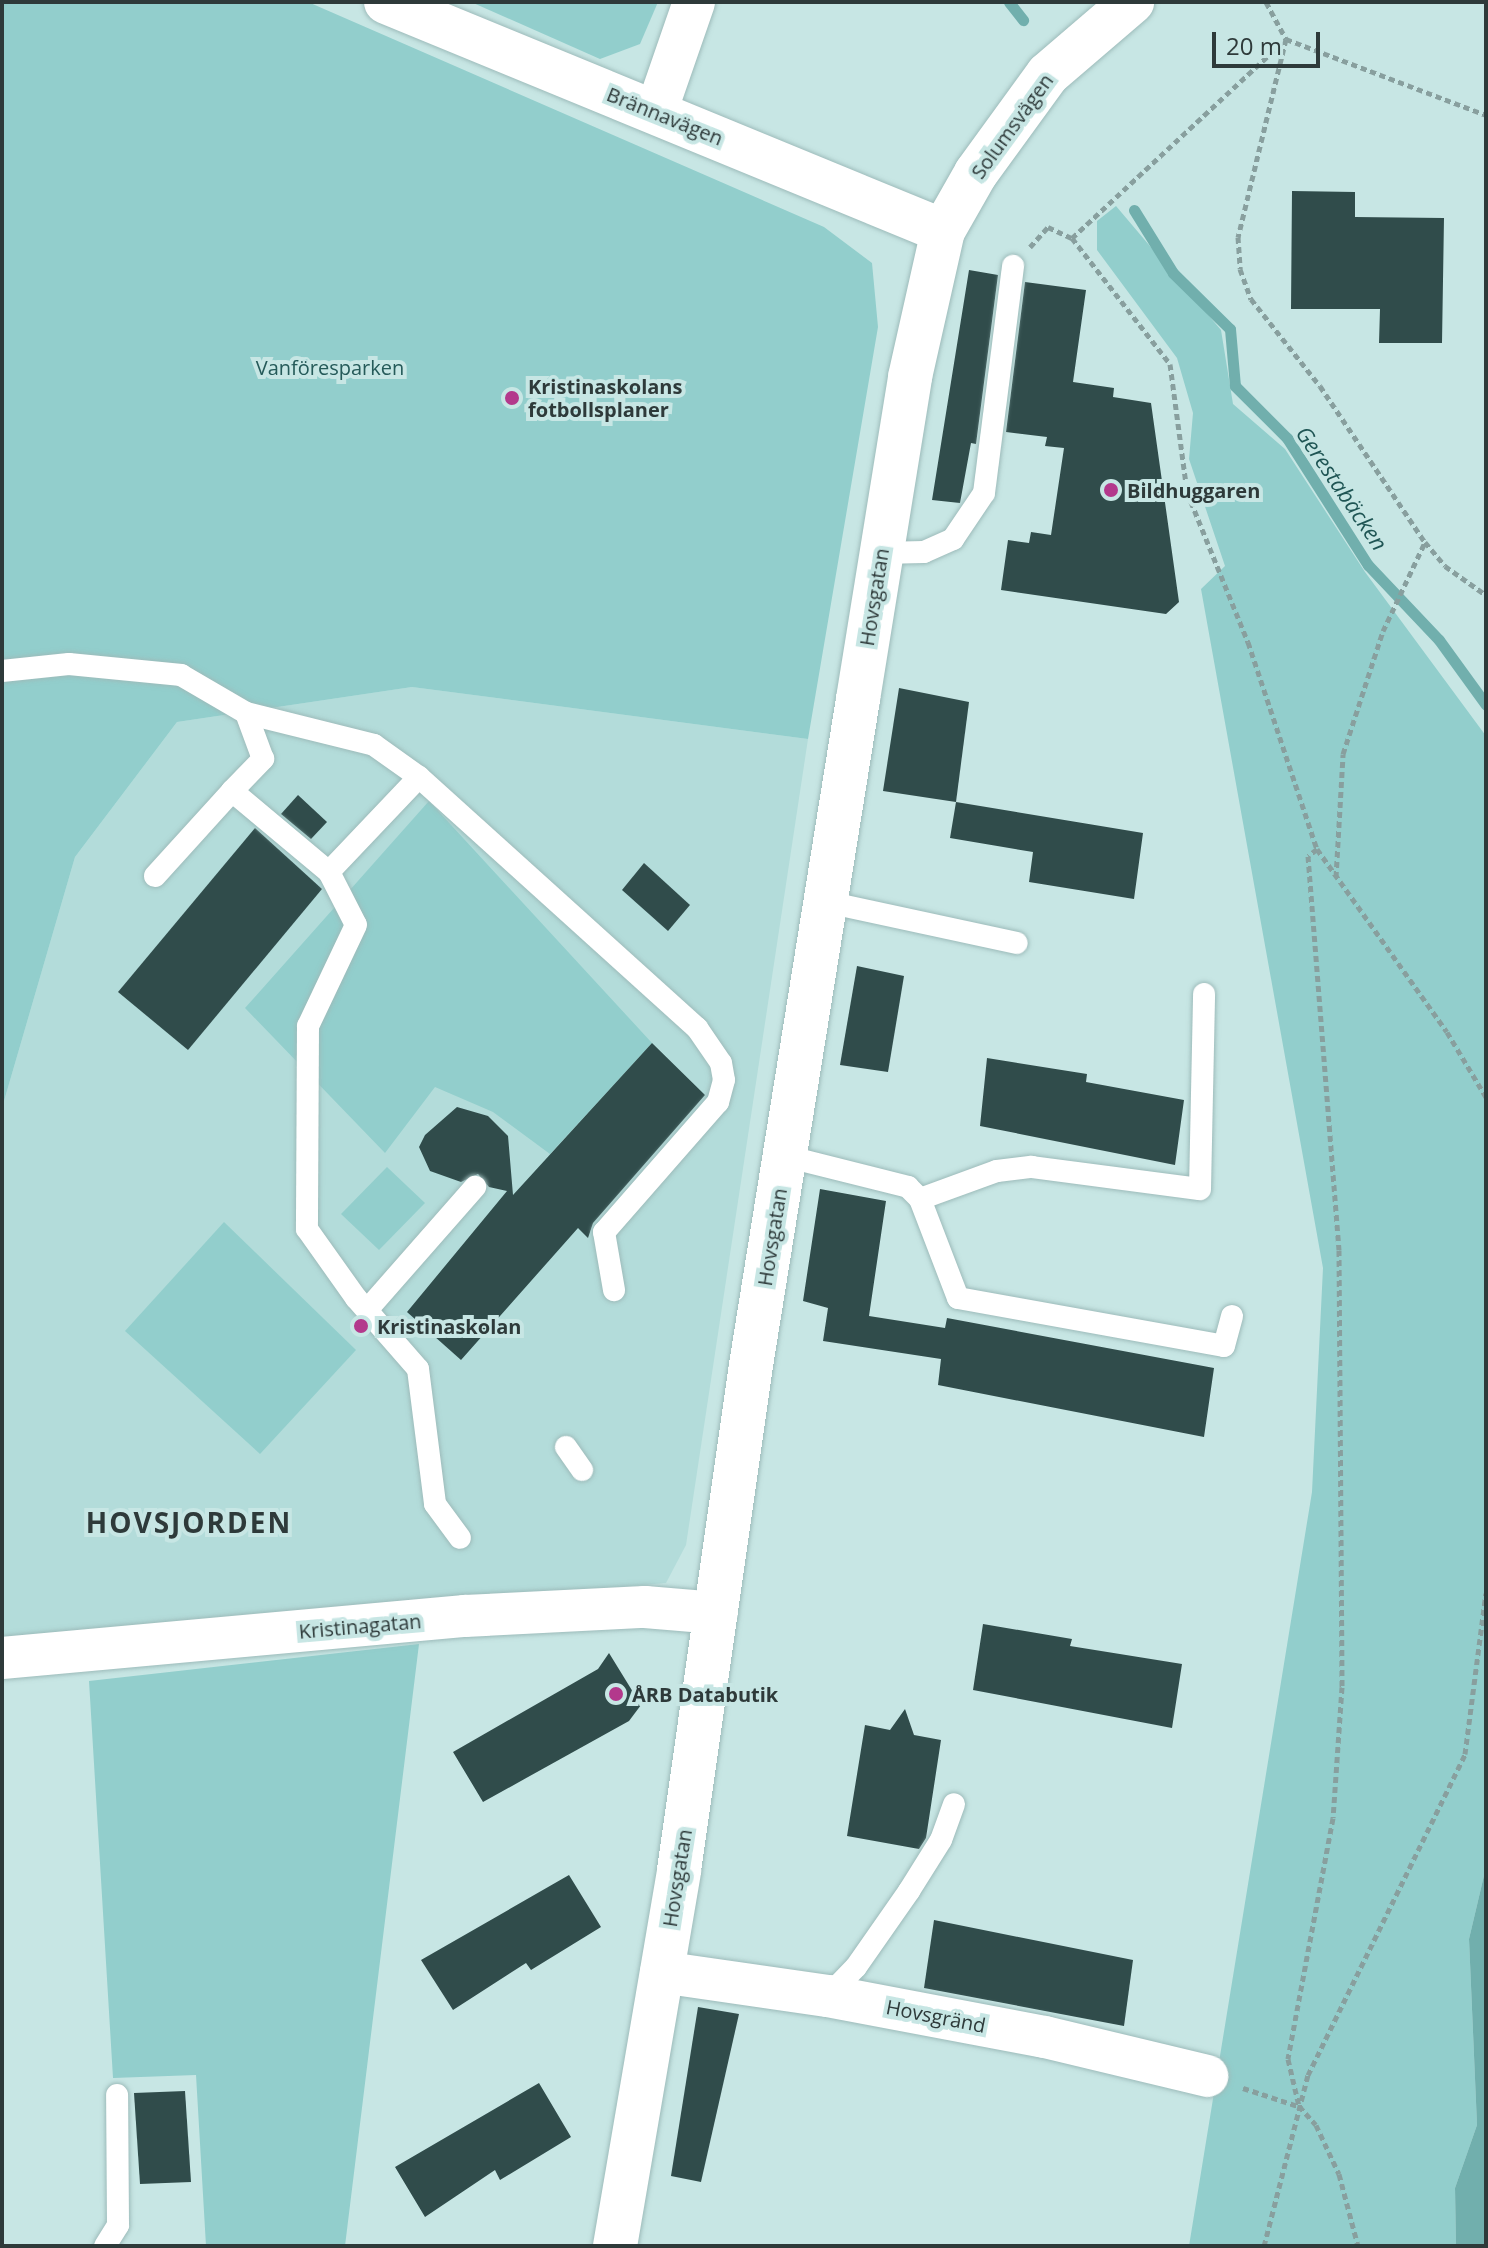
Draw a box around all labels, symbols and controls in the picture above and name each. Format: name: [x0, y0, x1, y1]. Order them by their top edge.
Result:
scale bar: [1216, 16, 1324, 66]
text: 20 m: [1226, 29, 1282, 62]
street label: Solumsvägen: [966, 69, 1058, 183]
street label: Brännavägen: [603, 82, 727, 150]
park label: Vanföresparken: [256, 355, 404, 379]
place label: Kristinaskolans fotbollsplaner: [528, 374, 682, 421]
marker: Kristinaskolans fotbollsplaner: [503, 389, 521, 407]
water label: Gerestabäcken: [1291, 421, 1393, 555]
place label: Bildhuggaren: [1127, 478, 1260, 502]
marker: Bildhuggaren: [1102, 481, 1120, 499]
street label: Hovsgatan: [854, 546, 894, 648]
street label: Hovsgatan: [752, 1186, 792, 1288]
place label: Kristinaskolan: [377, 1314, 521, 1338]
marker: Kristinaskolan: [352, 1317, 370, 1335]
district label: HOVSJORDEN: [86, 1505, 292, 1539]
street label: Kristinagatan: [298, 1609, 422, 1643]
place label: ÅRB Databutik: [632, 1682, 778, 1706]
marker: ÅRB Databutik: [607, 1685, 625, 1703]
street label: Hovsgatan: [657, 1827, 697, 1929]
street label: Hovsgränd: [884, 1995, 988, 2037]

